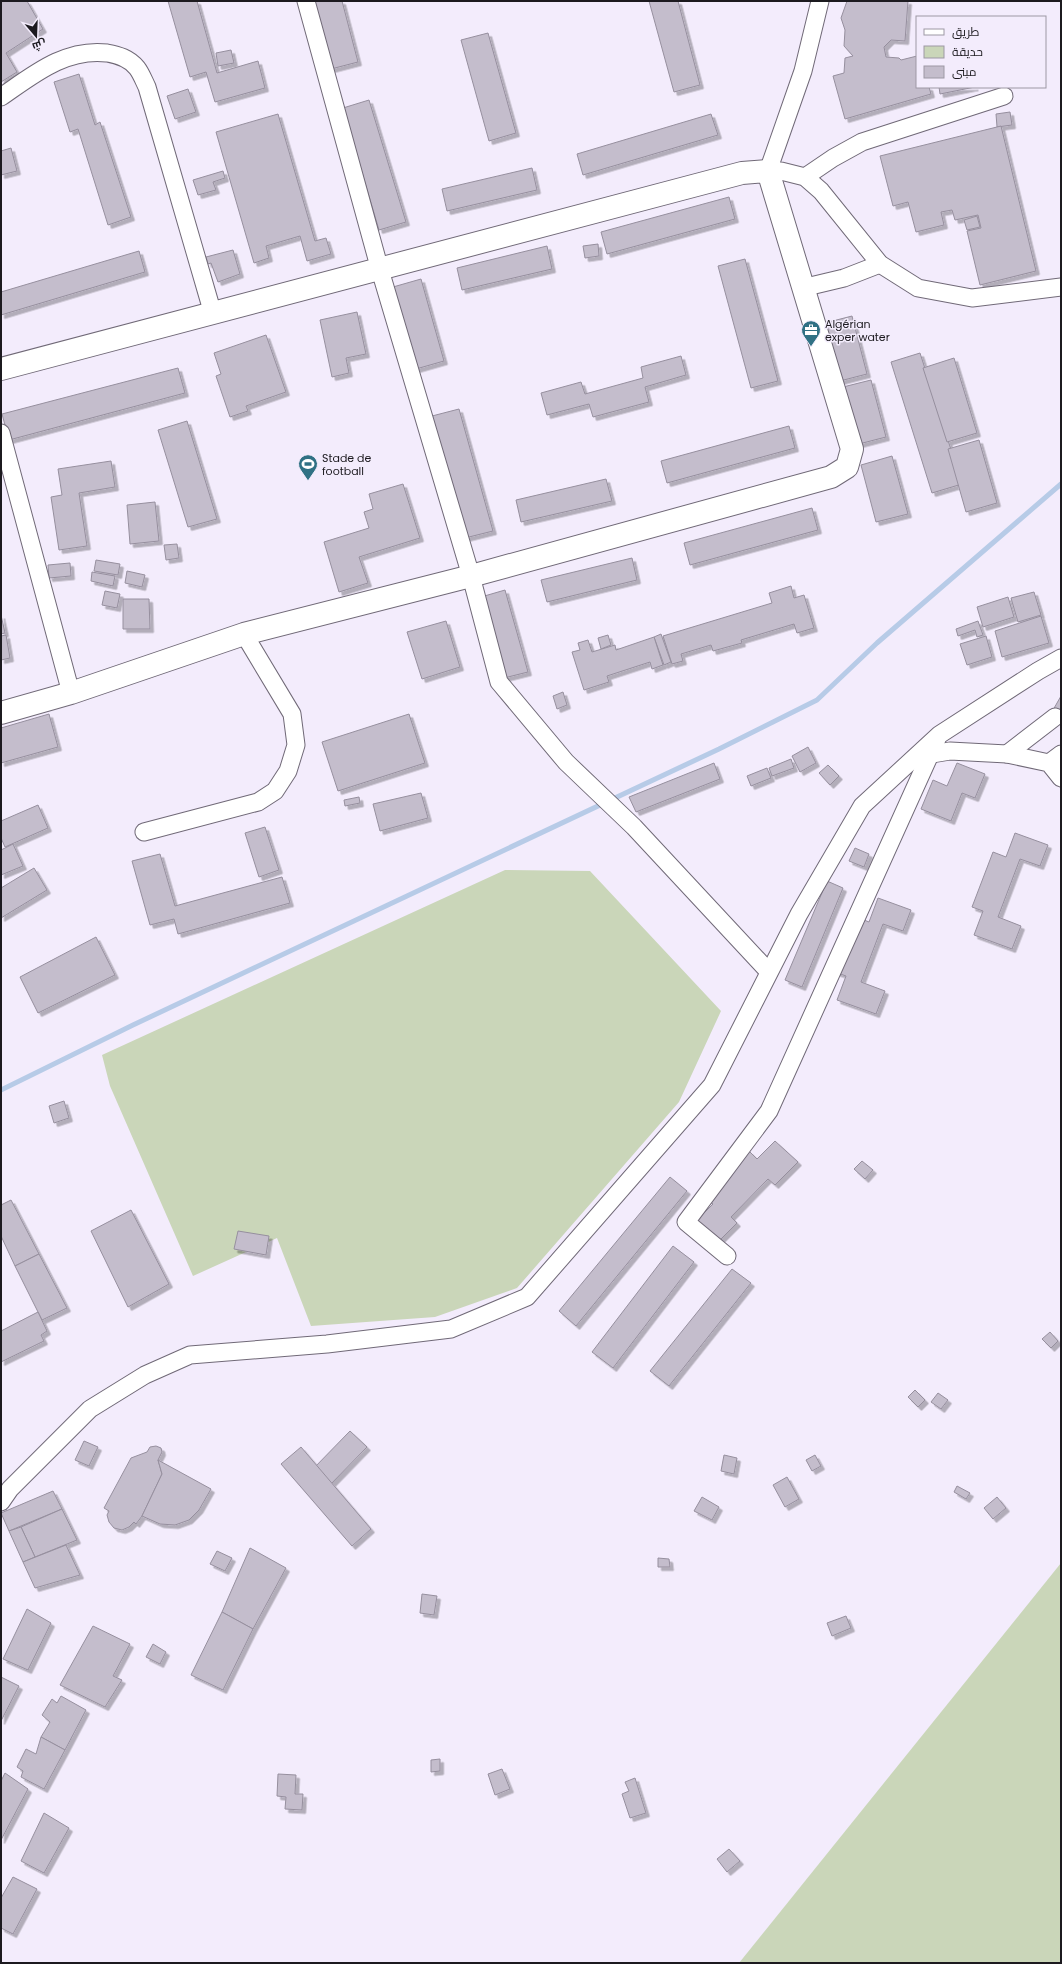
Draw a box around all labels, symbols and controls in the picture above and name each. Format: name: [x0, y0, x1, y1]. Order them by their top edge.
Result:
north arrow: [16, 16, 56, 56]
legend: [916, 16, 1046, 88]
text: طريق: [952, 23, 980, 40]
text: ش: [30, 36, 49, 55]
text: حديقة: [952, 43, 983, 60]
text: مبنى: [952, 63, 977, 80]
place label: Algérian exper water: [825, 316, 890, 345]
office icon: Algérian exper water: [800, 319, 822, 347]
place label: Stade de football: [322, 450, 372, 479]
sports icon: Stade de football: [297, 453, 319, 481]

